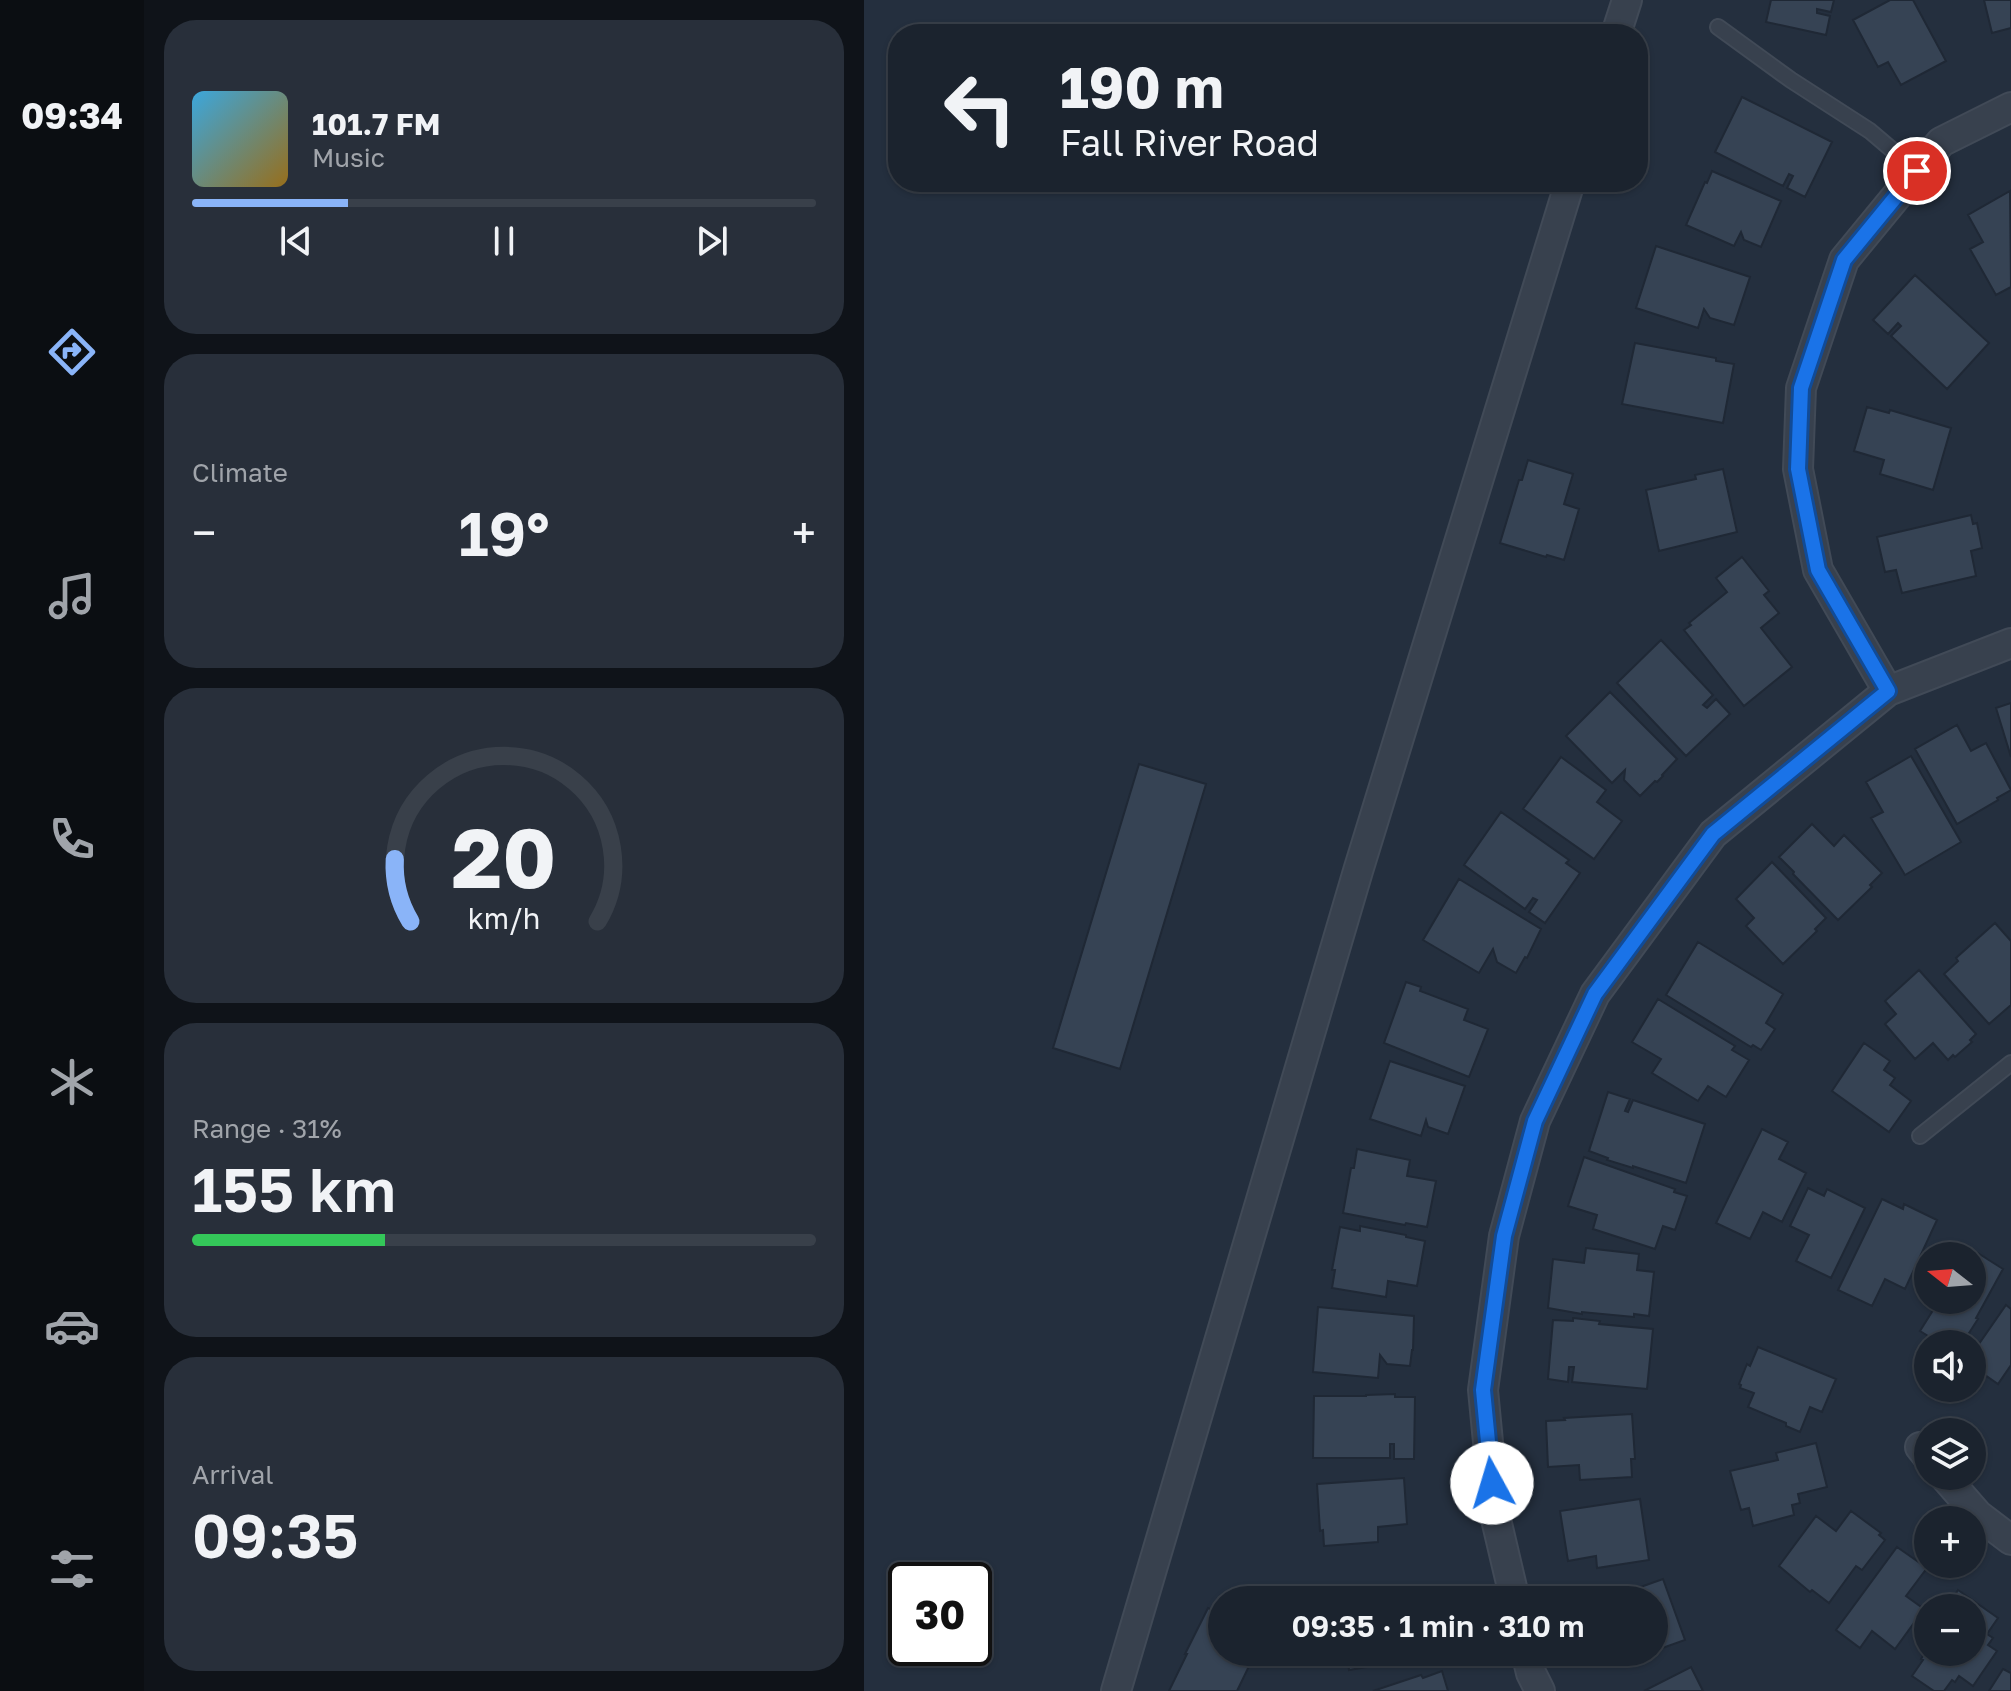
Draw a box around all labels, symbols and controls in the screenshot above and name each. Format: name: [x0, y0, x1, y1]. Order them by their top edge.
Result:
text: 190 m: [1060, 53, 1224, 120]
icon: left: [928, 56, 1032, 160]
text: 09:34: [21, 94, 123, 137]
text: 101.7 FM: [312, 106, 440, 142]
text: Fall River Road: [1060, 121, 1319, 164]
pin: [1883, 137, 1951, 205]
text: Music: [312, 142, 385, 173]
icon: arrive: [1895, 149, 1939, 193]
icon: previous: [274, 219, 318, 263]
icon: pause: [482, 219, 526, 263]
icon: next: [690, 219, 734, 263]
icon: directions: [44, 324, 100, 380]
text: Climate: [192, 457, 288, 488]
text: 19°: [458, 497, 550, 569]
text: −: [192, 506, 216, 559]
text: +: [792, 506, 816, 559]
icon: music: [44, 568, 100, 624]
text: 20: [452, 805, 556, 905]
icon: phone: [44, 811, 100, 867]
text: km/h: [468, 901, 540, 935]
icon: climate: [44, 1054, 100, 1110]
text: Range · 31%: [192, 1113, 342, 1144]
text: 155 km: [192, 1153, 396, 1225]
north arrow: [1914, 1242, 1986, 1314]
map controls: [1914, 1242, 1986, 1666]
icon: car: [44, 1298, 100, 1354]
button: sound: [1914, 1330, 1986, 1402]
button: layers: [1914, 1418, 1986, 1490]
position arrow: [1450, 1441, 1534, 1525]
text: Arrival: [192, 1459, 273, 1490]
text: 09:35: [192, 1499, 359, 1571]
button: +: [1914, 1506, 1986, 1578]
icon: filters: [44, 1541, 100, 1597]
speed limit sign: 30: [888, 1562, 992, 1666]
button: −: [1914, 1594, 1986, 1666]
text: 09:35 · 1 min · 310 m: [1291, 1608, 1585, 1644]

